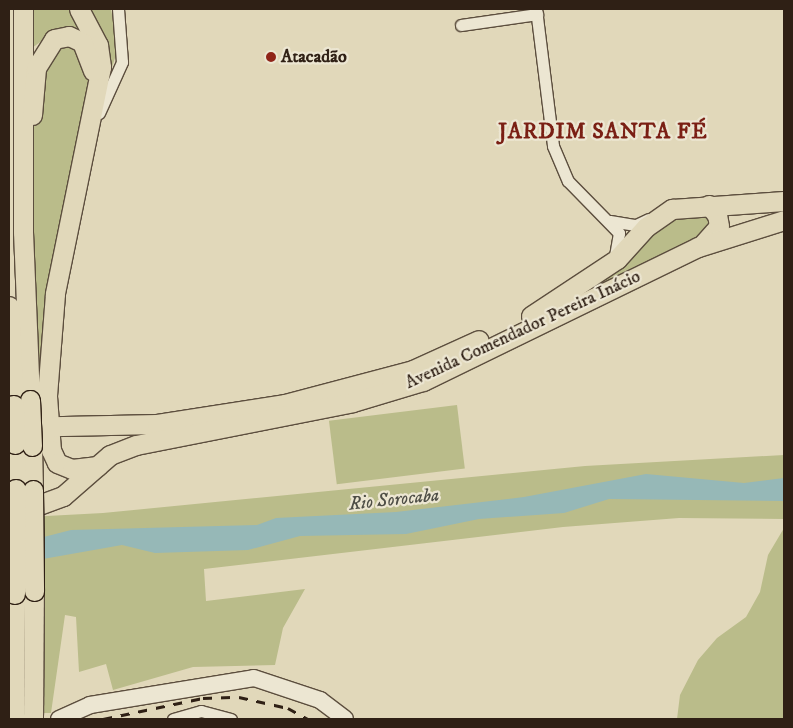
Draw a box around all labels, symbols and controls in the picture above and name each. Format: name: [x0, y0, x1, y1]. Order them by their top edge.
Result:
place label: Atacadão: [281, 46, 347, 68]
marker: Atacadão: [265, 51, 277, 63]
district label: JARDIM SANTA FÉ: [496, 119, 710, 145]
street label: Avenida Comendador Pereira Inácio: [402, 266, 644, 394]
water label: Rio Sorocaba: [348, 484, 440, 516]

